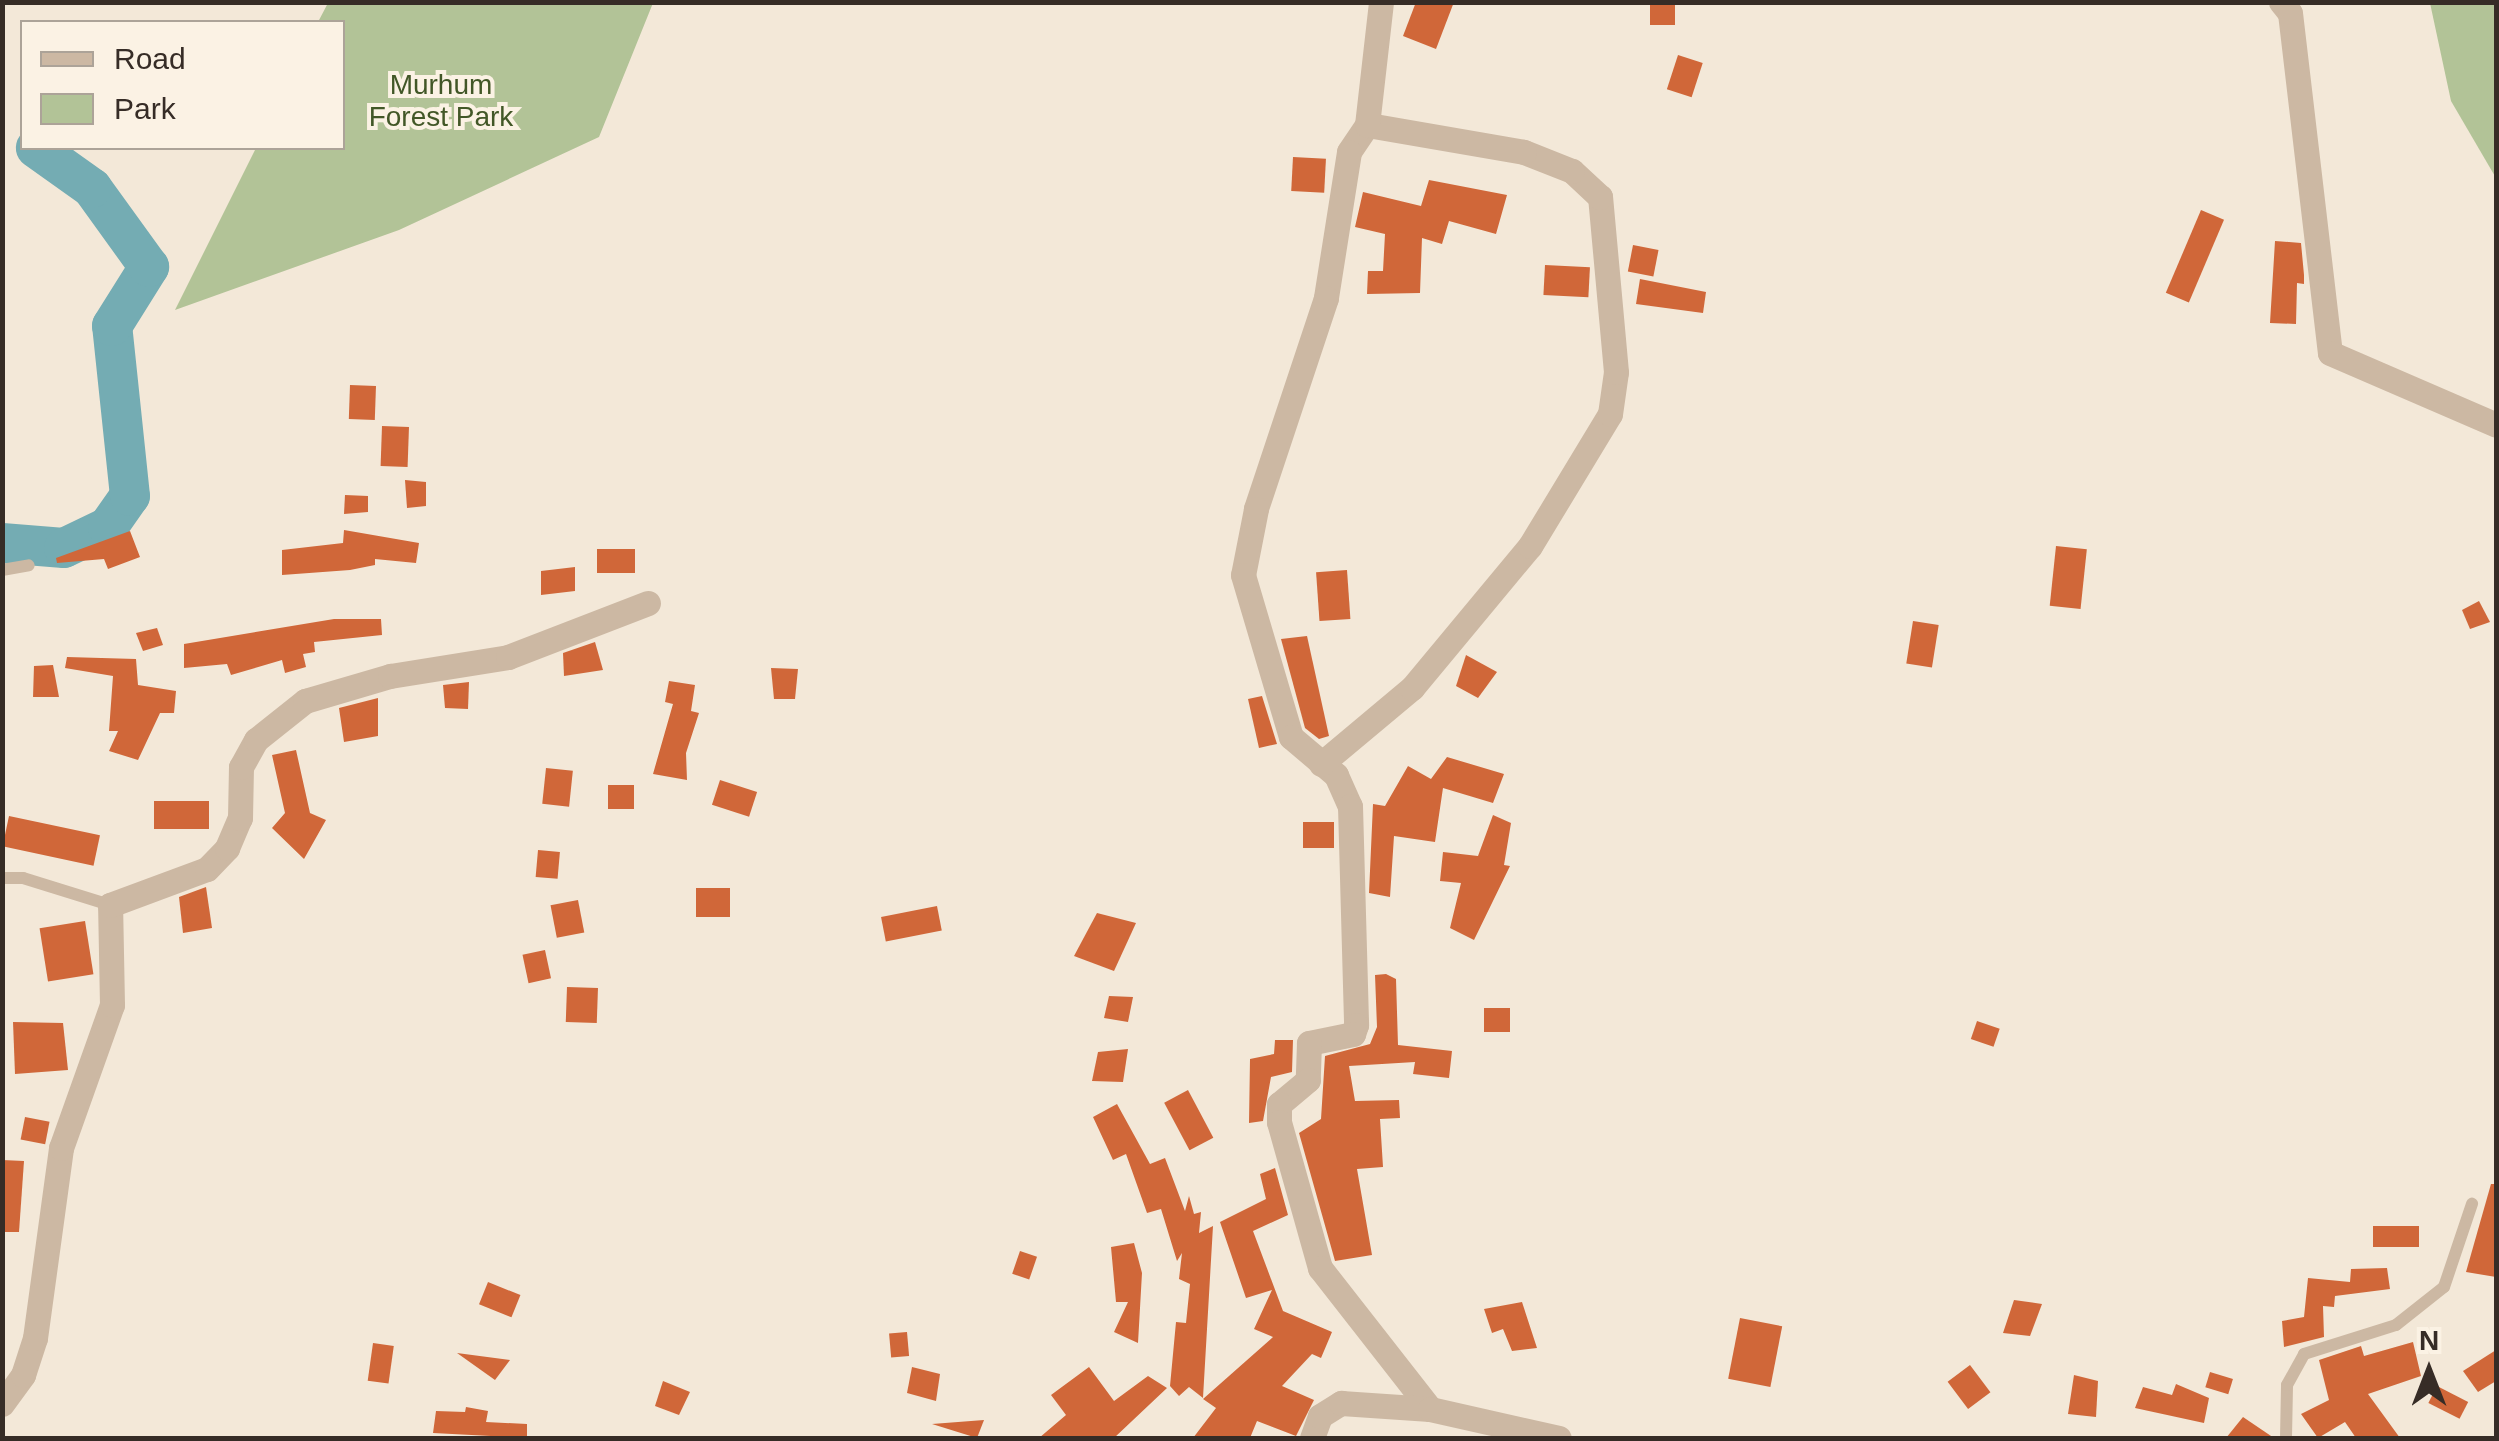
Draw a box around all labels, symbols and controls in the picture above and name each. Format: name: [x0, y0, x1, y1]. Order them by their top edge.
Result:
legend: [20, 20, 345, 150]
text: Road: [114, 42, 186, 75]
park label: Murhum Forest Park: [369, 68, 513, 134]
text: Park: [114, 92, 176, 125]
north arrow: [2379, 1321, 2479, 1421]
text: N: [2419, 1325, 2439, 1356]

